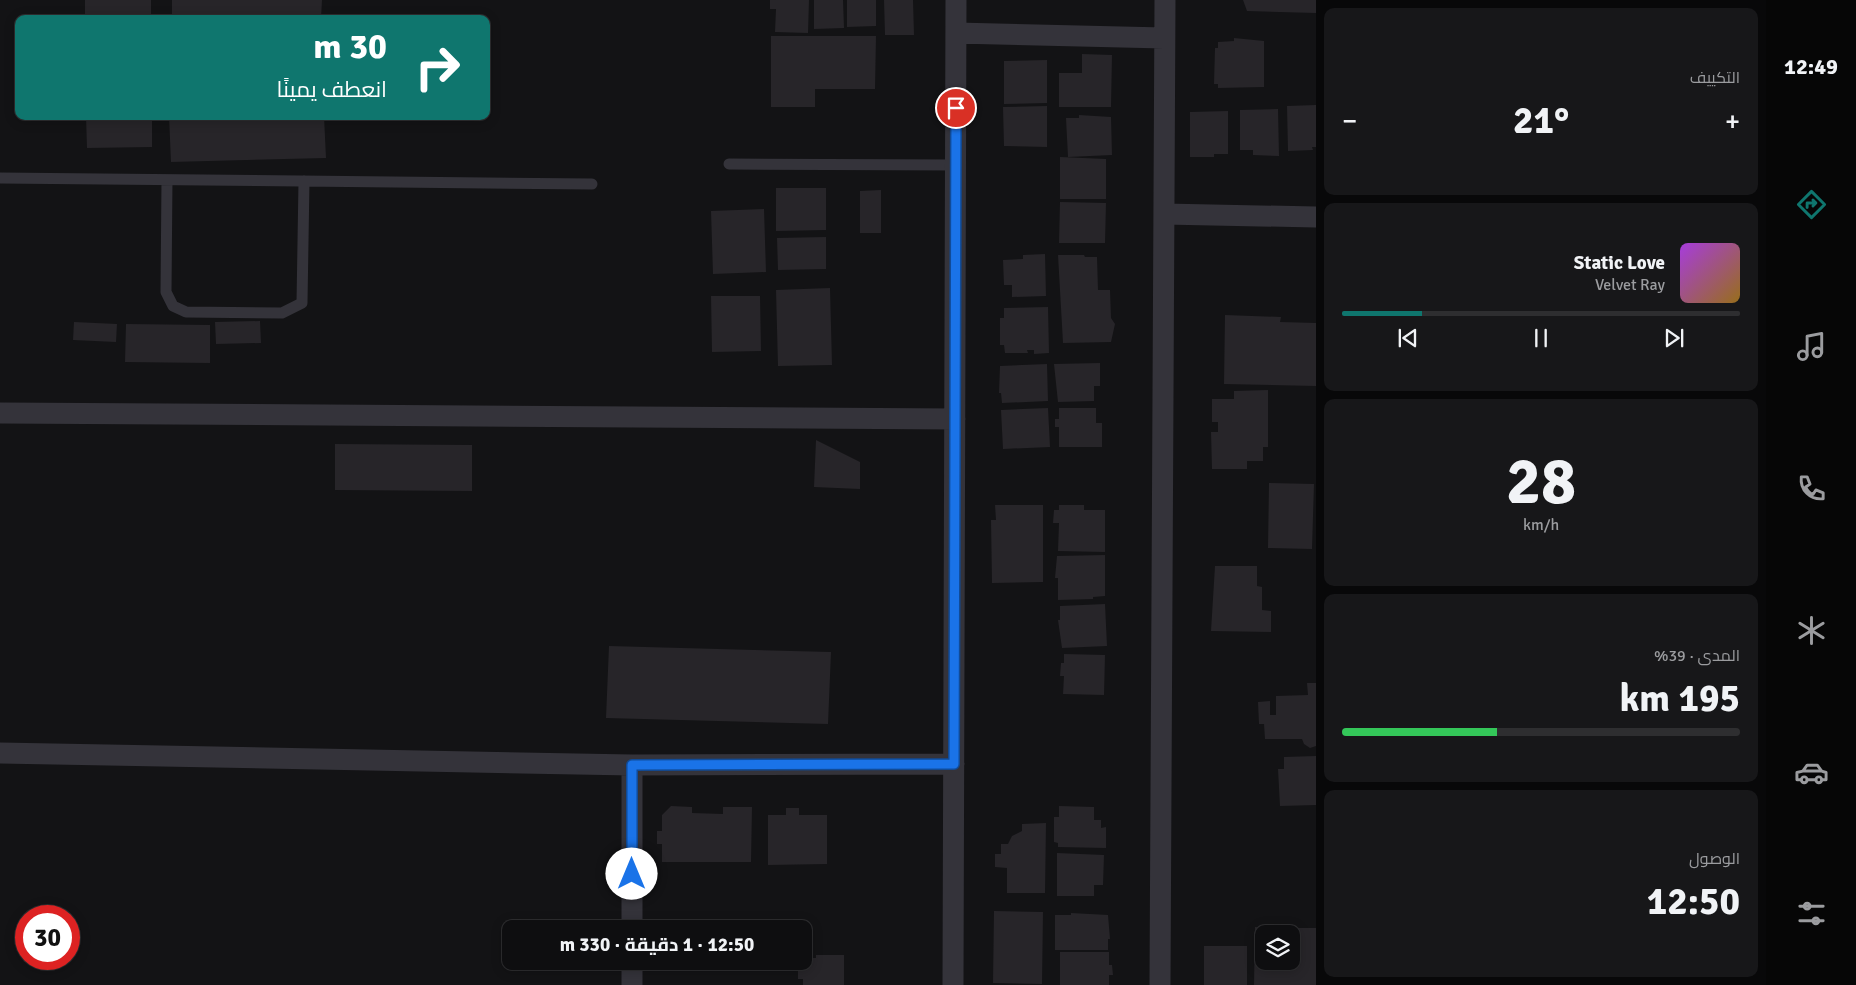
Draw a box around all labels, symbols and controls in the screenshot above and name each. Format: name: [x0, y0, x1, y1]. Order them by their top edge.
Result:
text: 30 m: [313, 25, 387, 68]
icon: right: [405, 35, 470, 100]
text: 12:49: [1784, 53, 1838, 80]
text: التكييف: [1690, 68, 1740, 88]
text: انعطف يمينًا: [277, 76, 387, 103]
pin: [935, 87, 977, 129]
icon: arrive: [942, 94, 970, 122]
text: 21°: [1513, 97, 1569, 144]
text: −: [1342, 104, 1357, 138]
text: +: [1725, 104, 1740, 138]
icon: directions: [1794, 187, 1829, 222]
text: Static Love: [1574, 251, 1665, 275]
text: Velvet Ray: [1595, 275, 1665, 295]
icon: previous: [1394, 324, 1422, 352]
icon: pause: [1527, 324, 1555, 352]
icon: next: [1660, 324, 1688, 352]
icon: music: [1794, 329, 1829, 364]
text: 28: [1506, 442, 1576, 522]
icon: phone: [1794, 471, 1829, 506]
text: km/h: [1523, 515, 1559, 535]
icon: climate: [1794, 613, 1829, 648]
text: المدى · 39%: [1654, 646, 1740, 666]
text: 195 km: [1619, 675, 1740, 722]
icon: car: [1794, 755, 1829, 790]
position arrow: [605, 847, 657, 899]
text: الوصول: [1689, 849, 1740, 869]
text: 12:50: [1647, 878, 1740, 925]
icon: filters: [1794, 896, 1829, 931]
speed limit sign: 30: [15, 905, 80, 970]
map controls: [1255, 925, 1300, 970]
button: layers: [1255, 925, 1300, 970]
text: 12:50 · 1 دقيقة · 330 m: [560, 933, 754, 957]

